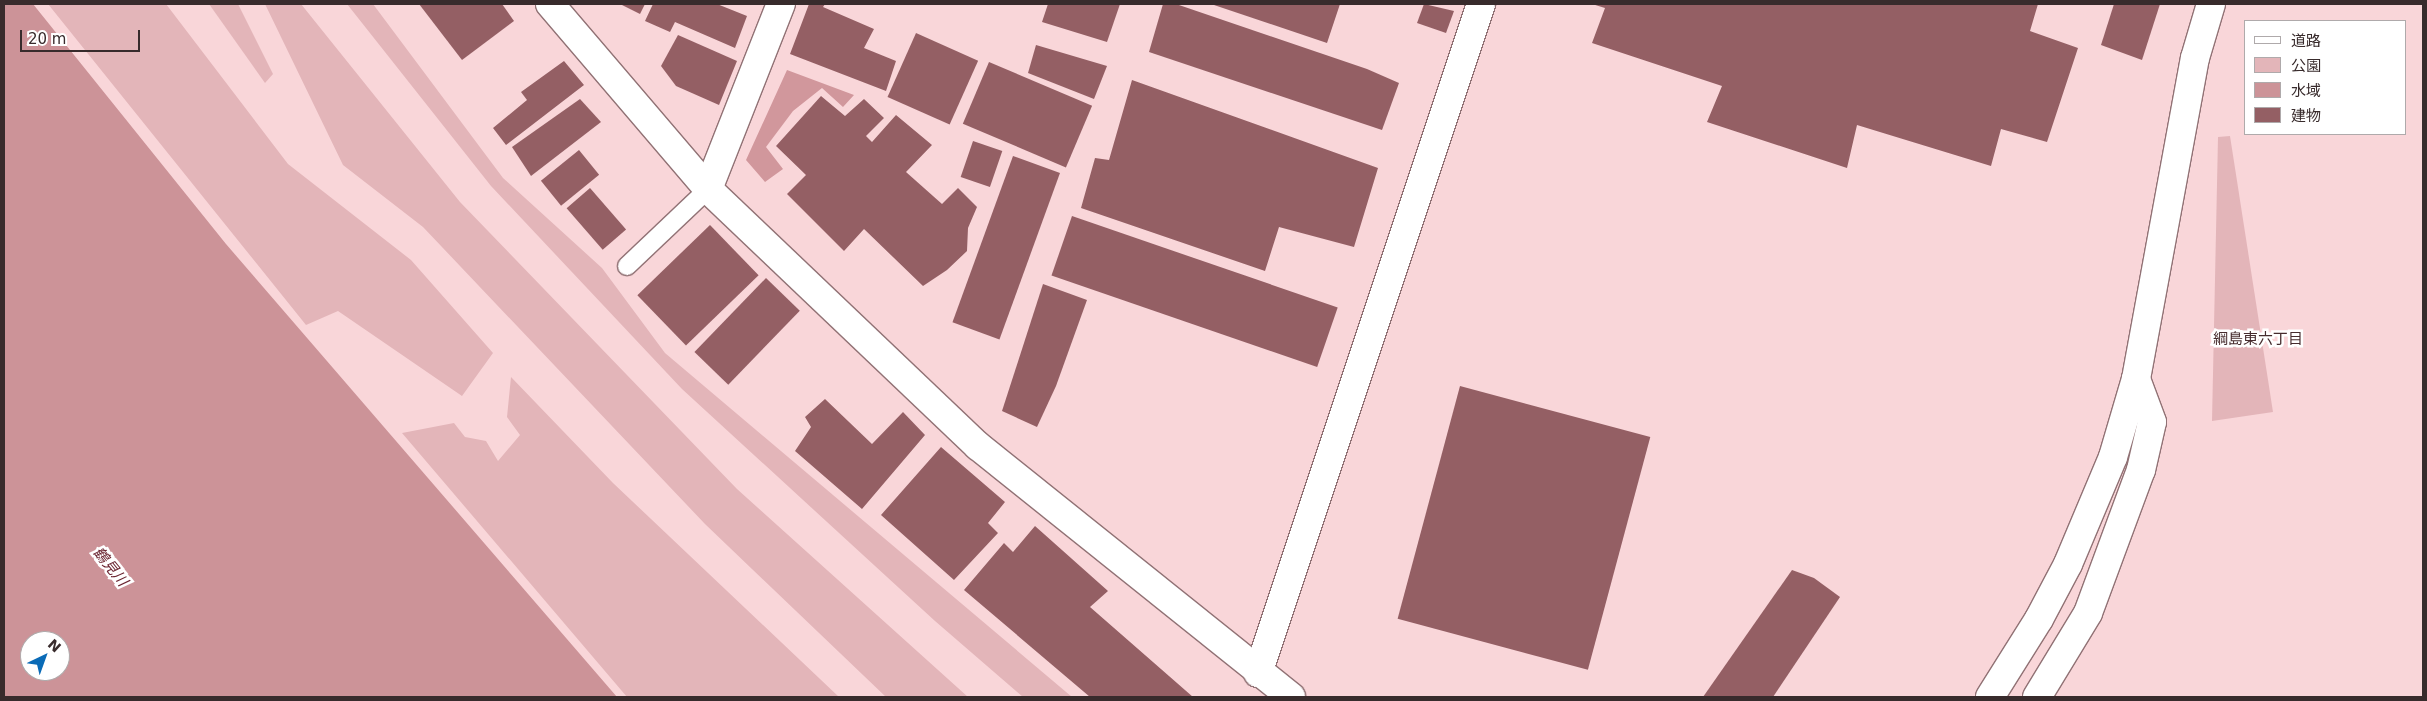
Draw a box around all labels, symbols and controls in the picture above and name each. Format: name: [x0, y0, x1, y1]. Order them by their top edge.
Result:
scale bar: [22, 20, 142, 52]
legend: [2244, 20, 2407, 135]
text: 20 m: [28, 30, 66, 48]
text: 道路: [2291, 32, 2321, 50]
text: 公園: [2291, 57, 2321, 75]
text: 水域: [2291, 82, 2321, 100]
text: 建物: [2291, 107, 2321, 125]
district label: 綱島東六丁目: [2213, 331, 2303, 349]
water label: 鶴見川: [89, 544, 131, 590]
north arrow: [20, 631, 70, 681]
text: N: [45, 636, 64, 655]

